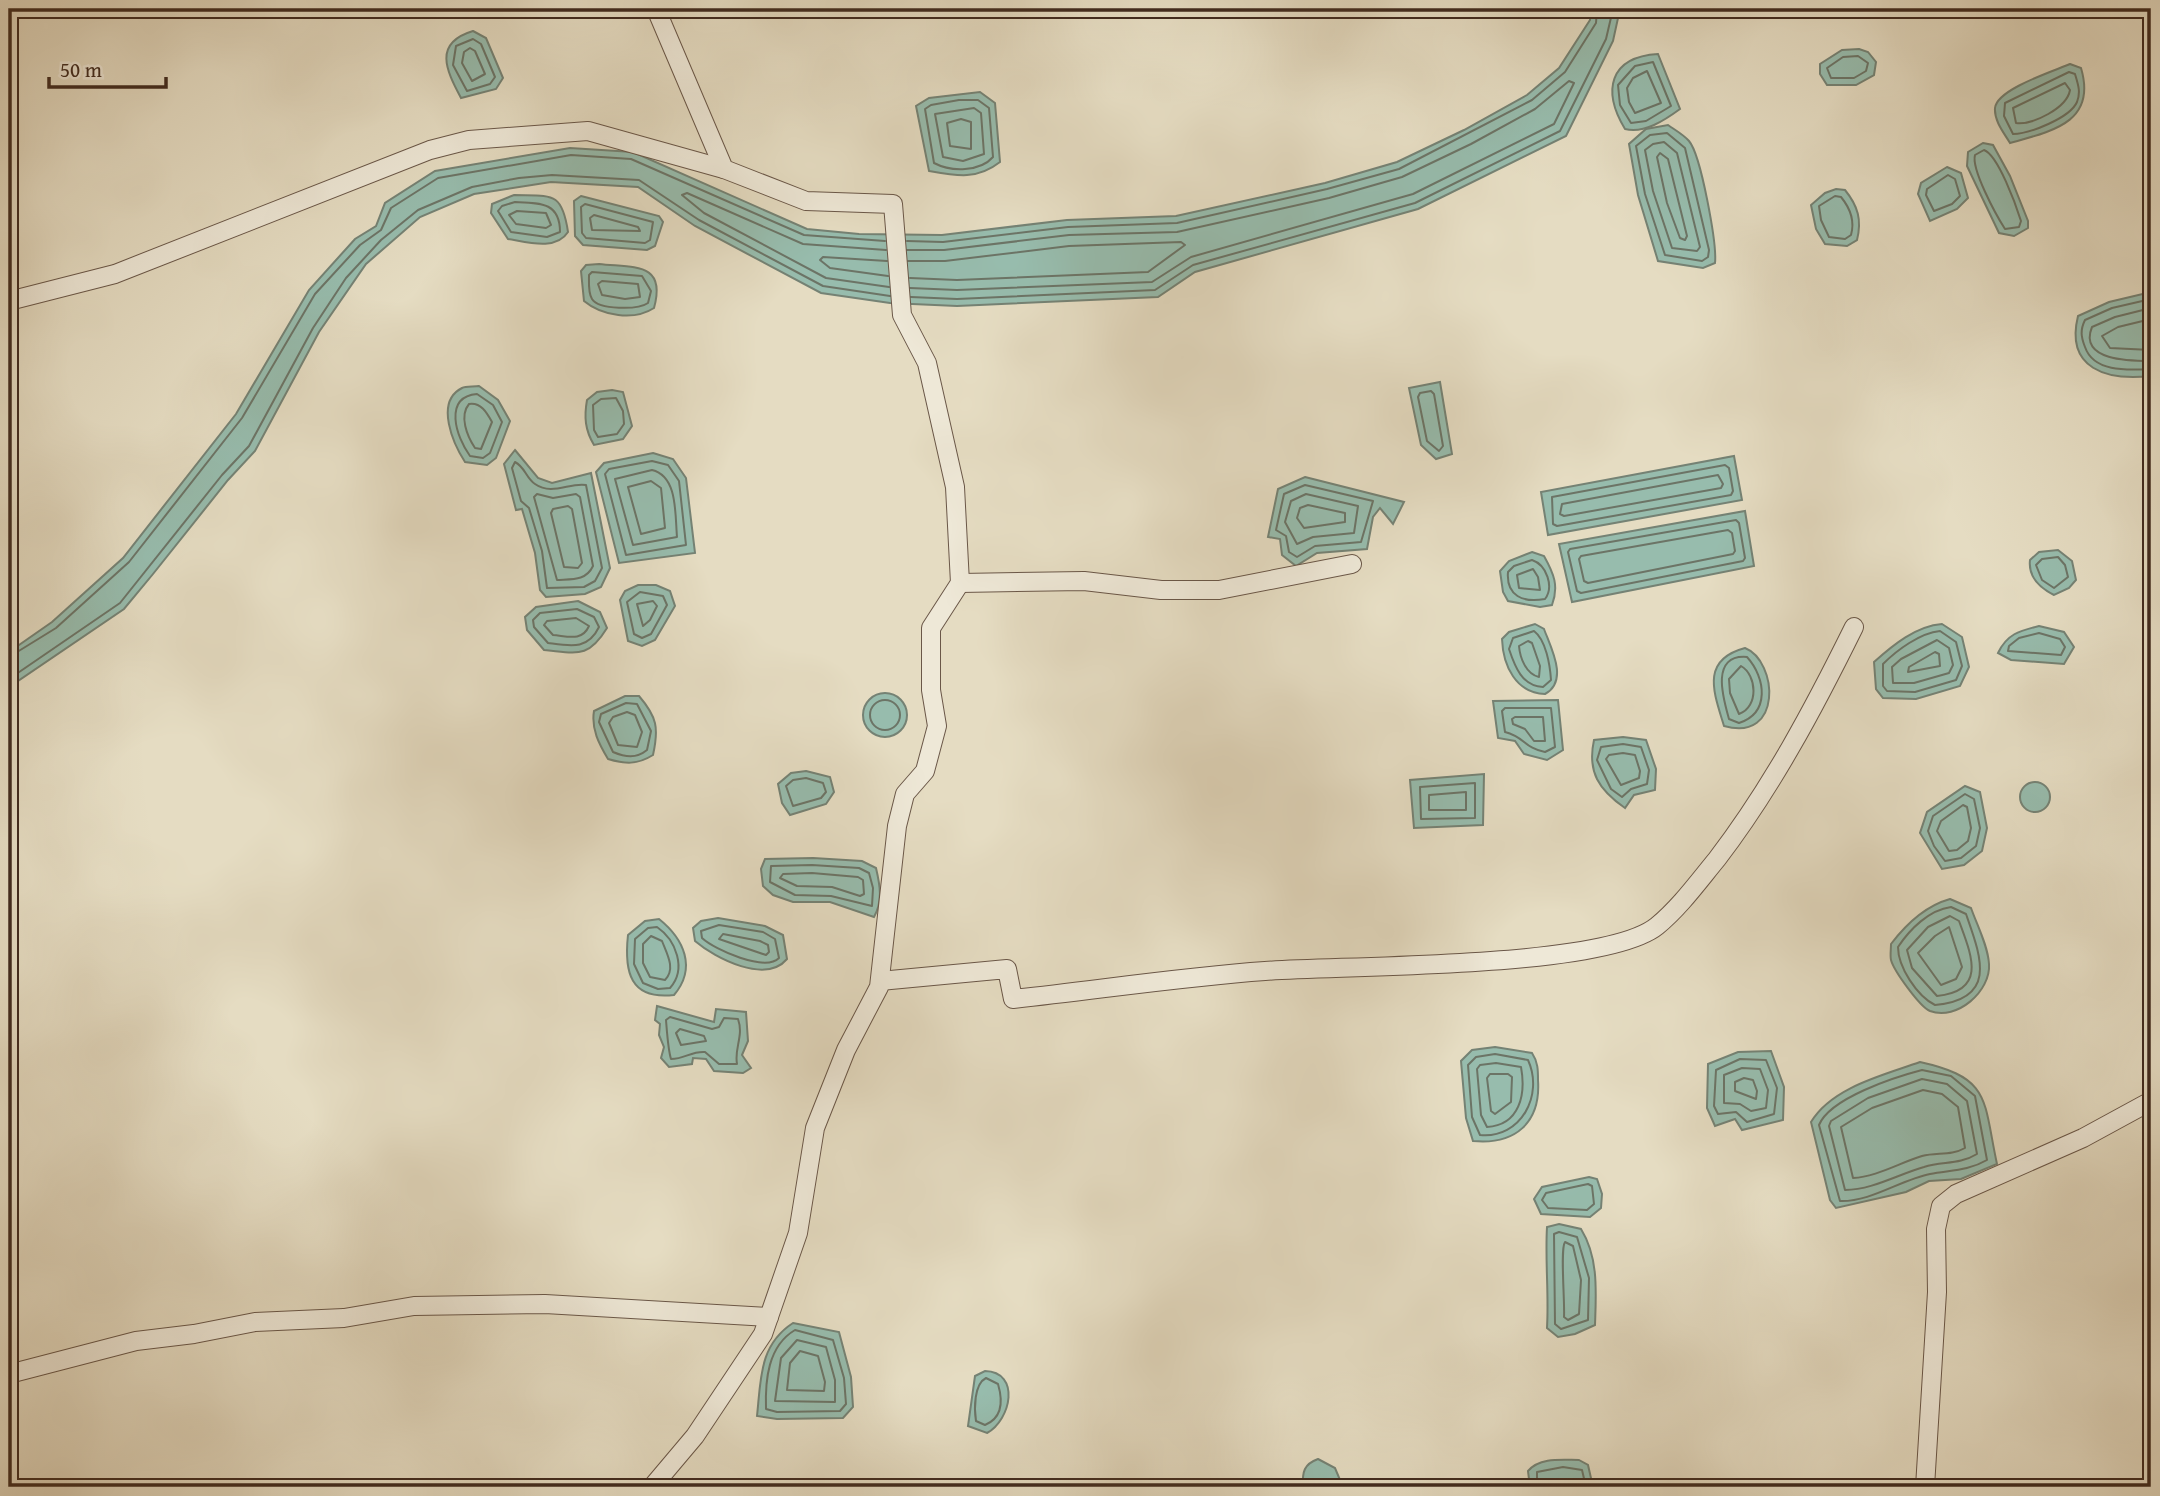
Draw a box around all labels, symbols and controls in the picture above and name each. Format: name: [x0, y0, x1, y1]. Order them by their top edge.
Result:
scale bar: [49, 46, 166, 90]
text: 50 m: [60, 54, 102, 85]

